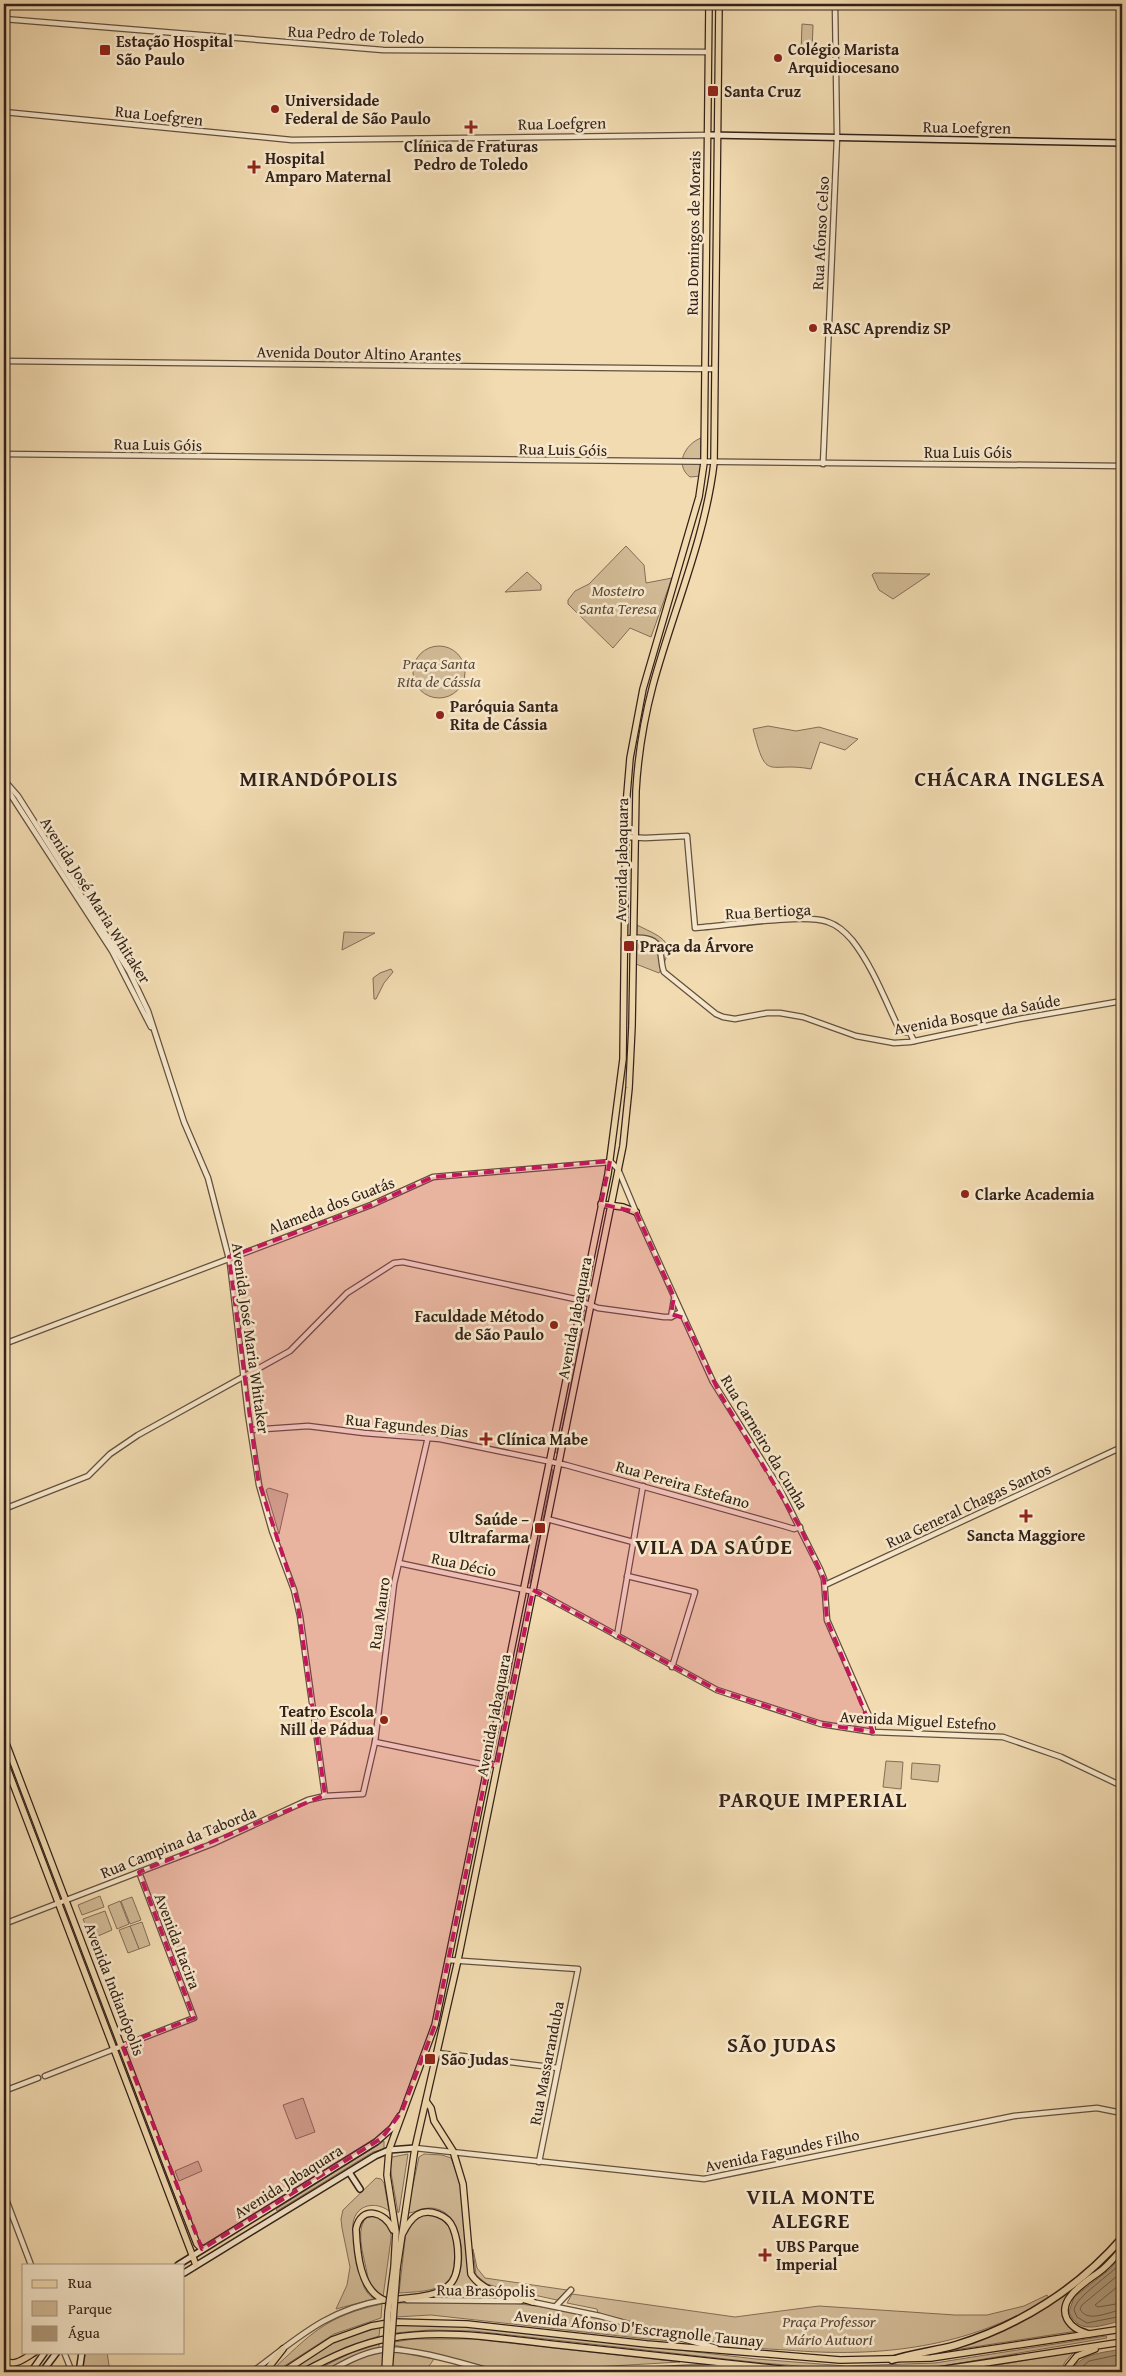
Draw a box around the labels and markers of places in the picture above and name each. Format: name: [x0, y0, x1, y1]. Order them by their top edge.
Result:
place label: Estação Hospital São Paulo: [116, 29, 233, 71]
place label: Colégio Marista Arquidiocesano: [788, 37, 900, 79]
marker: Estação Hospital São Paulo: [98, 43, 112, 57]
marker: Colégio Marista Arquidiocesano: [772, 52, 784, 64]
place label: Santa Cruz: [724, 79, 801, 103]
marker: Santa Cruz: [706, 84, 720, 98]
place label: Universidade Federal de São Paulo: [285, 88, 431, 130]
marker: Universidade Federal de São Paulo: [269, 103, 281, 115]
marker: Clínica de Fraturas Pedro de Toledo: [464, 120, 478, 134]
place label: Clínica de Fraturas Pedro de Toledo: [404, 134, 538, 176]
place label: Hospital Amparo Maternal: [265, 146, 391, 188]
marker: Hospital Amparo Maternal: [247, 160, 261, 174]
place label: RASC Aprendiz SP: [823, 316, 951, 340]
marker: RASC Aprendiz SP: [807, 322, 819, 334]
place label: Paróquia Santa Rita de Cássia: [450, 694, 559, 736]
marker: Paróquia Santa Rita de Cássia: [434, 709, 446, 721]
place label: Praça da Árvore: [640, 934, 754, 958]
marker: Praça da Árvore: [622, 939, 636, 953]
place label: Clarke Academia: [975, 1182, 1095, 1206]
marker: Clarke Academia: [959, 1188, 971, 1200]
place label: Faculdade Método de São Paulo: [415, 1304, 544, 1346]
marker: Faculdade Método de São Paulo: [548, 1319, 560, 1331]
place label: Clínica Mabe: [497, 1427, 588, 1451]
marker: Clínica Mabe: [479, 1432, 493, 1446]
place label: Saúde – Ultrafarma: [449, 1507, 530, 1549]
marker: Sancta Maggiore: [1019, 1509, 1033, 1523]
marker: Saúde – Ultrafarma: [533, 1521, 547, 1535]
place label: Sancta Maggiore: [967, 1523, 1085, 1547]
place label: Teatro Escola Nill de Pádua: [279, 1699, 375, 1741]
marker: Teatro Escola Nill de Pádua: [378, 1714, 390, 1726]
place label: São Judas: [441, 2047, 509, 2071]
marker: São Judas: [423, 2052, 437, 2066]
place label: UBS Parque Imperial: [776, 2234, 859, 2276]
marker: UBS Parque Imperial: [758, 2248, 772, 2262]

